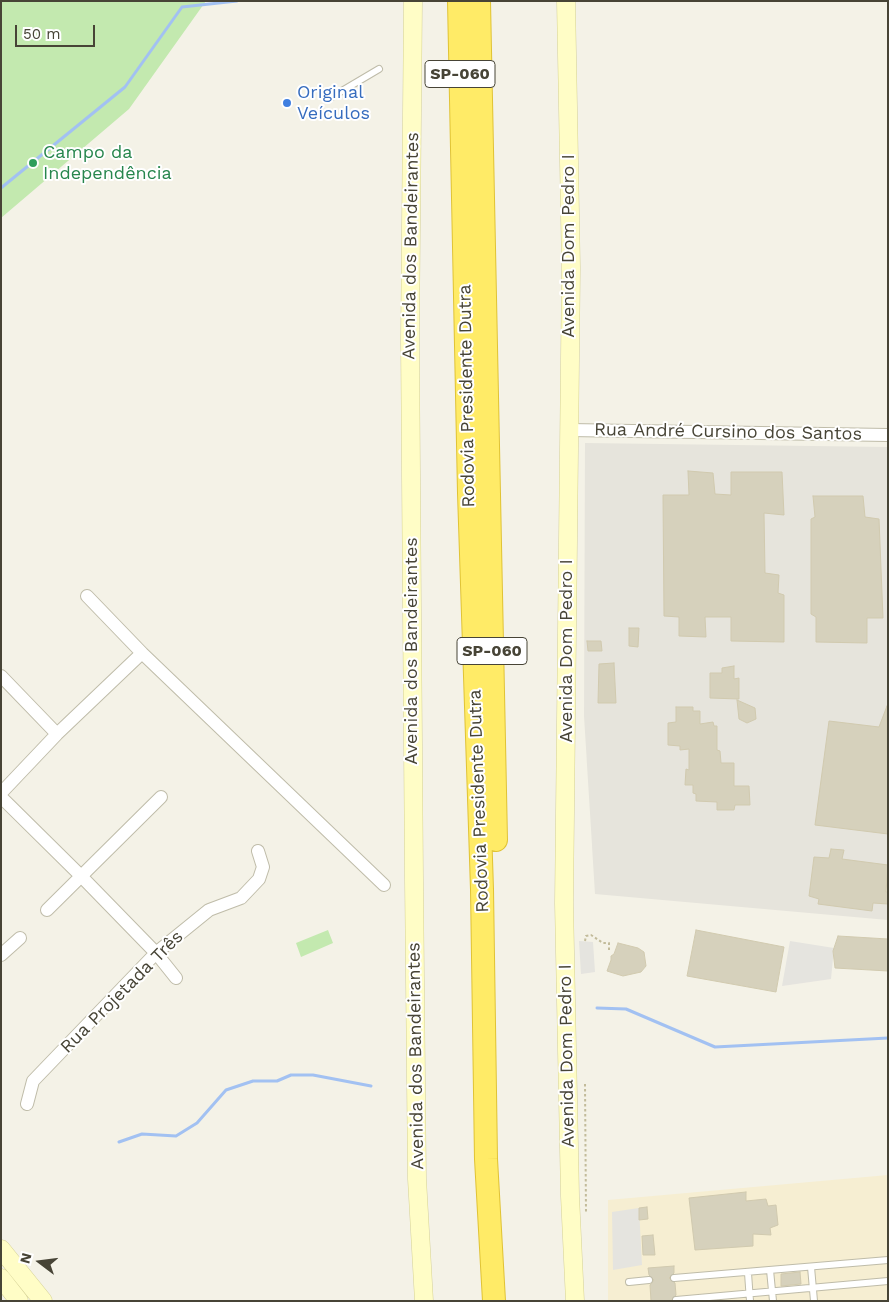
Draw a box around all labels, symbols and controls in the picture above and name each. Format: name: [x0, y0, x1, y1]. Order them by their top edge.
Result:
scale bar: [18, 15, 98, 47]
text: 50 m: [23, 25, 60, 43]
road number: SP-060: [425, 61, 495, 88]
place label: Original Veículos: [297, 82, 370, 125]
marker: Original Veículos: [281, 97, 293, 109]
street label: Avenida dos Bandeirantes: [398, 132, 424, 360]
place label: Campo da Independência: [43, 142, 172, 184]
street label: Avenida Dom Pedro I: [558, 154, 580, 338]
marker: Campo da Independência: [27, 157, 39, 169]
street label: Rodovia Presidente Dutra: [454, 284, 480, 508]
street label: Rua André Cursino dos Santos: [594, 419, 862, 445]
street label: Avenida dos Bandeirantes: [401, 537, 423, 765]
street label: Avenida Dom Pedro I: [556, 559, 578, 743]
road number: SP-060: [457, 637, 527, 664]
street label: Rodovia Presidente Dutra: [464, 689, 494, 913]
street label: Rua Projetada Três: [56, 926, 188, 1058]
street label: Avenida dos Bandeirantes: [403, 942, 429, 1170]
street label: Avenida Dom Pedro I: [555, 964, 579, 1148]
north arrow: [15, 1237, 65, 1287]
text: N: [16, 1251, 35, 1265]

